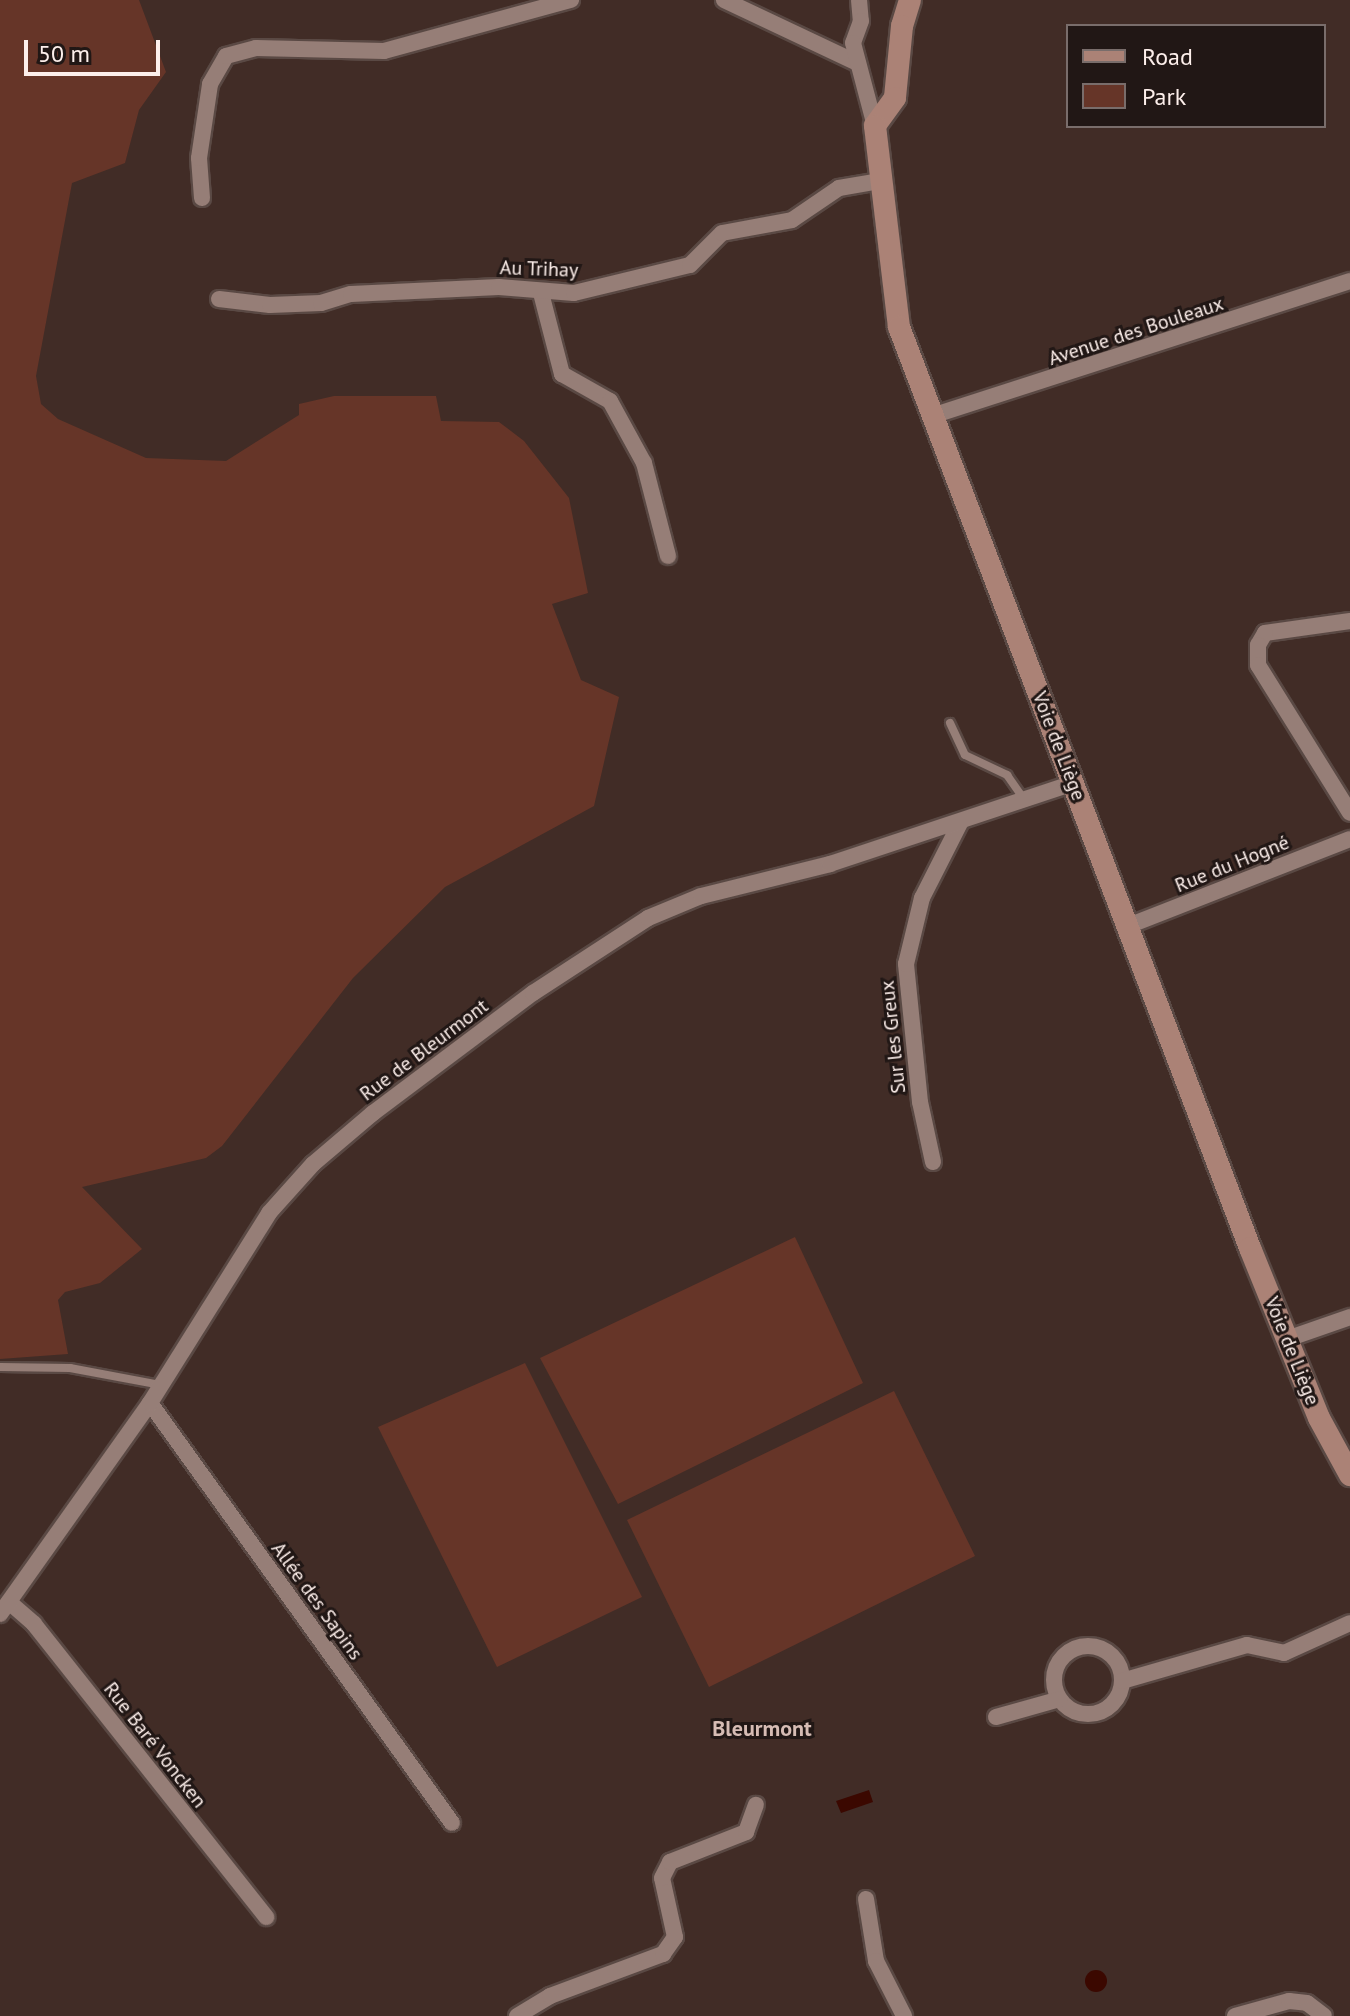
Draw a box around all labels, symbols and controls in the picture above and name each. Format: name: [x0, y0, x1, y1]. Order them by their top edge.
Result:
scale bar: [28, 24, 164, 74]
legend: [1066, 24, 1326, 128]
text: 50 m: [38, 38, 90, 69]
text: Road: [1142, 41, 1193, 72]
text: Park: [1142, 81, 1186, 112]
street label: Au Trihay: [499, 256, 579, 282]
street label: Avenue des Bouleaux: [1045, 291, 1227, 371]
street label: Voie de Liège: [1027, 688, 1091, 804]
street label: Rue du Hogné: [1171, 830, 1293, 898]
street label: Sur les Greux: [875, 979, 911, 1095]
street label: Rue de Bleurmont: [355, 994, 493, 1106]
street label: Voie de Liège: [1259, 1293, 1325, 1409]
street label: Allée des Sapins: [266, 1537, 368, 1665]
street label: Rue Baré Voncken: [98, 1677, 212, 1813]
district label: Bleurmont: [712, 1716, 812, 1742]

